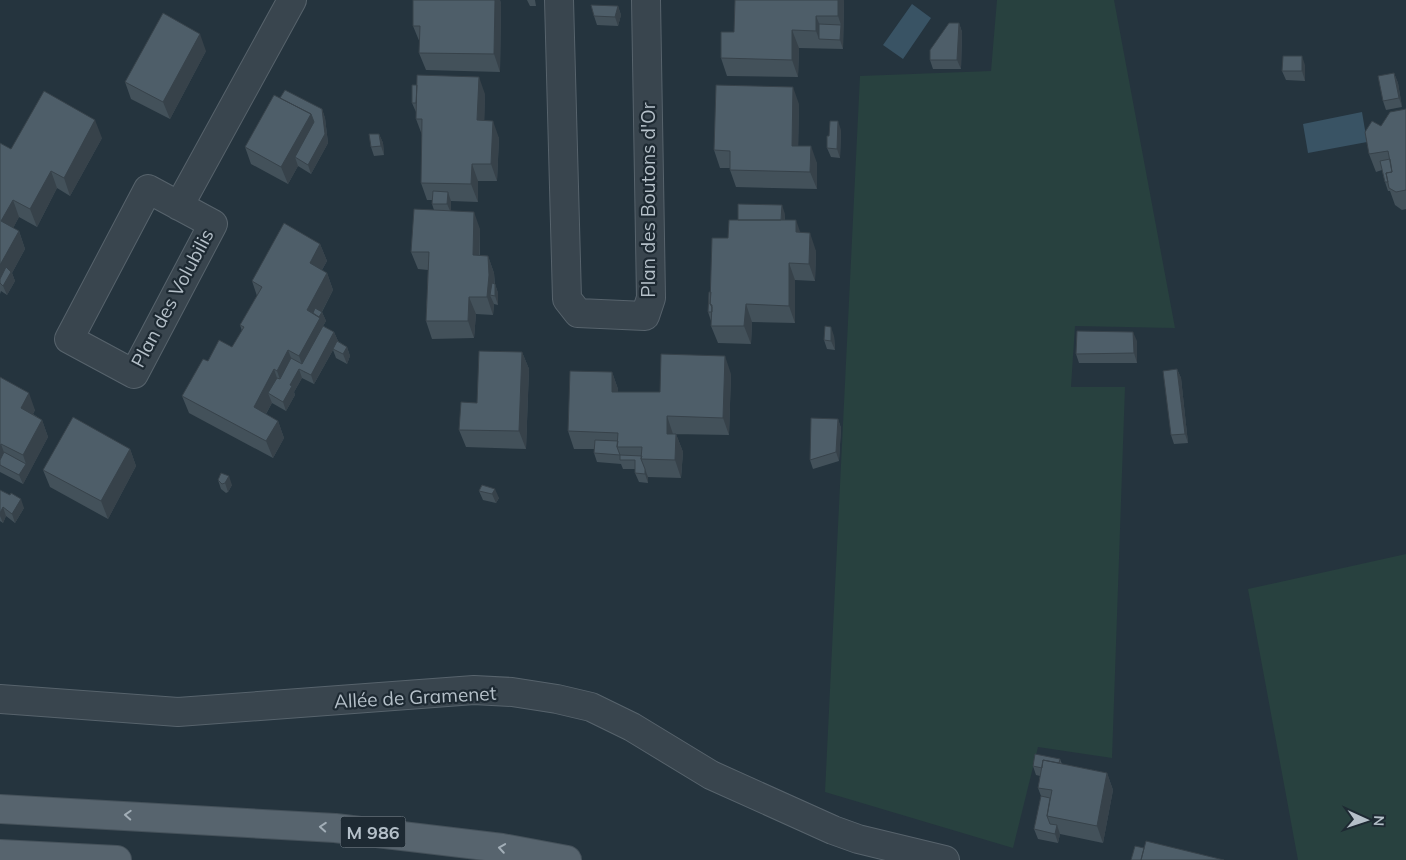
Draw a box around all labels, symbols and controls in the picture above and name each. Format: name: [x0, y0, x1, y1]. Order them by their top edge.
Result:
street label: Plan des Boutons d'Or: [636, 102, 660, 298]
street label: Plan des Volubilis: [125, 225, 219, 371]
street label: Allée de Gramenet: [333, 681, 497, 713]
north arrow: [1341, 795, 1391, 845]
one-way arrow: [124, 810, 132, 821]
text: N: [1370, 815, 1388, 826]
road number: M 986: [340, 816, 406, 848]
one-way arrow: [319, 822, 327, 833]
one-way arrow: [497, 844, 506, 854]

